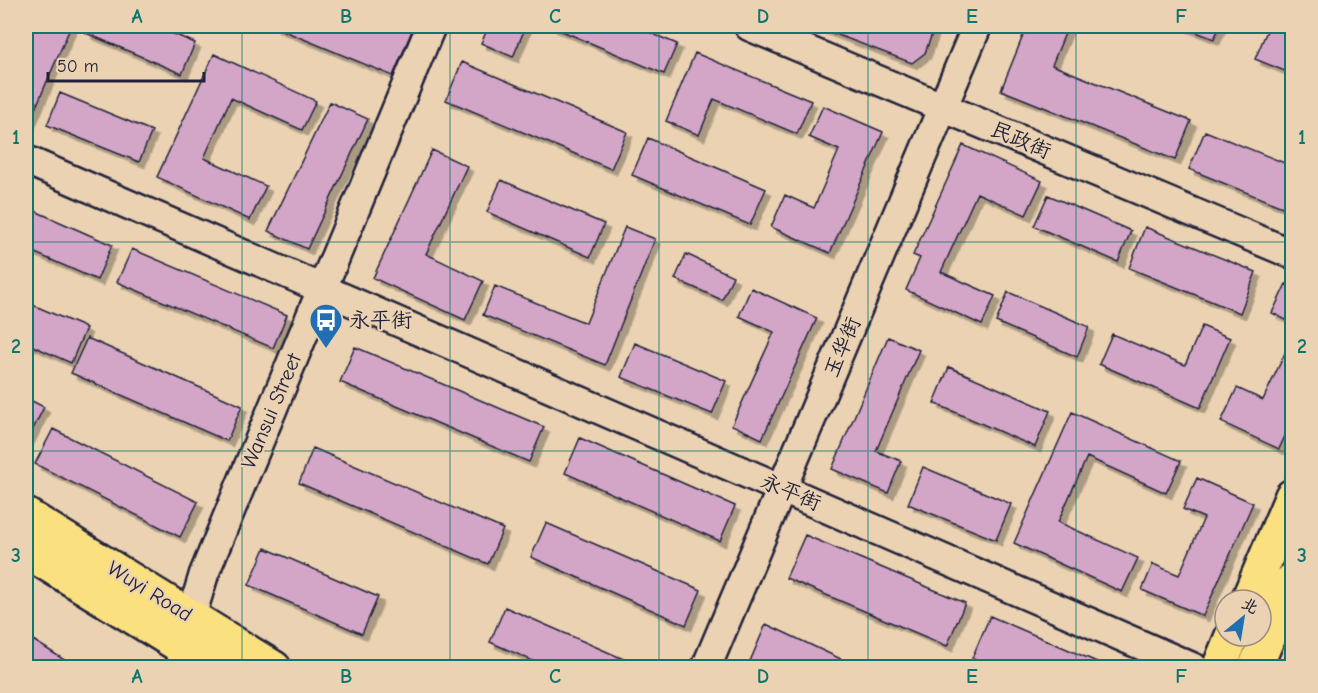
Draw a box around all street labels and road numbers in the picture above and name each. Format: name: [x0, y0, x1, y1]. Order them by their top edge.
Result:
street label: 民政街: [987, 117, 1055, 163]
street label: 玉华街: [819, 313, 865, 381]
street label: Wansui Street: [236, 349, 306, 472]
street label: 永平街: [757, 469, 825, 515]
street label: Wuyi Road: [103, 556, 197, 626]

